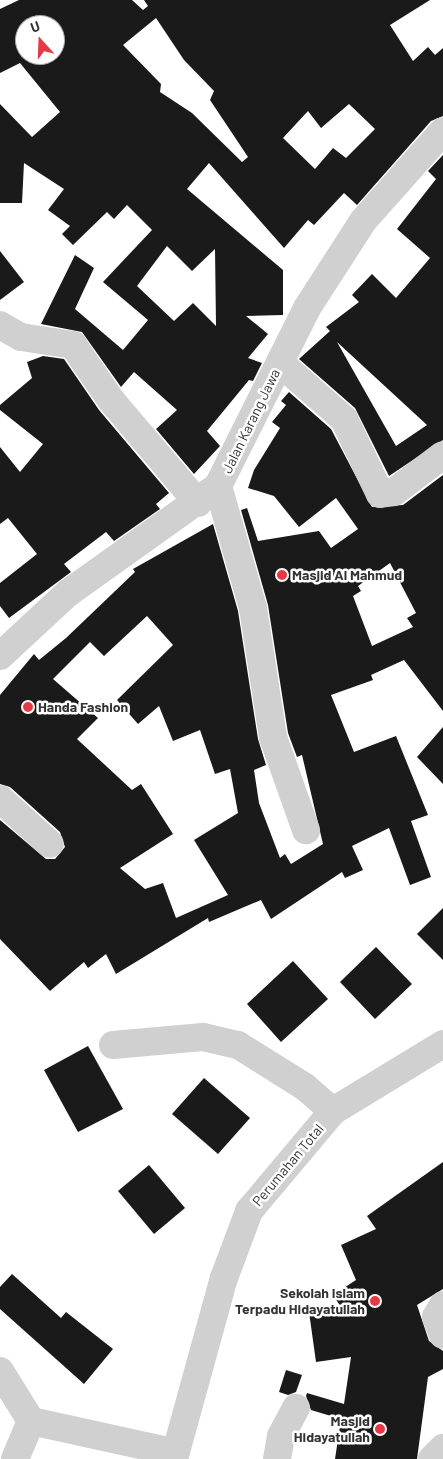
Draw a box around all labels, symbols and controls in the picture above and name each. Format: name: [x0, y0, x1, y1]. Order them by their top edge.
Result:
north arrow: [15, 15, 65, 65]
text: U: [28, 17, 42, 36]
street label: Jalan Karang Jawa: [218, 366, 284, 476]
place label: Masjid Al Mahmud: [292, 567, 402, 583]
marker: Masjid Al Mahmud: [276, 569, 288, 581]
place label: Handa Fashion: [38, 699, 128, 715]
marker: Handa Fashion: [22, 701, 34, 713]
street label: Perumahan Total: [249, 1121, 327, 1209]
place label: Sekolah Islam Terpadu Hidayatullah: [235, 1285, 365, 1318]
marker: Sekolah Islam Terpadu Hidayatullah: [369, 1295, 381, 1307]
place label: Masjid Hidayatullah: [294, 1413, 370, 1445]
marker: Masjid Hidayatullah: [374, 1423, 386, 1435]

